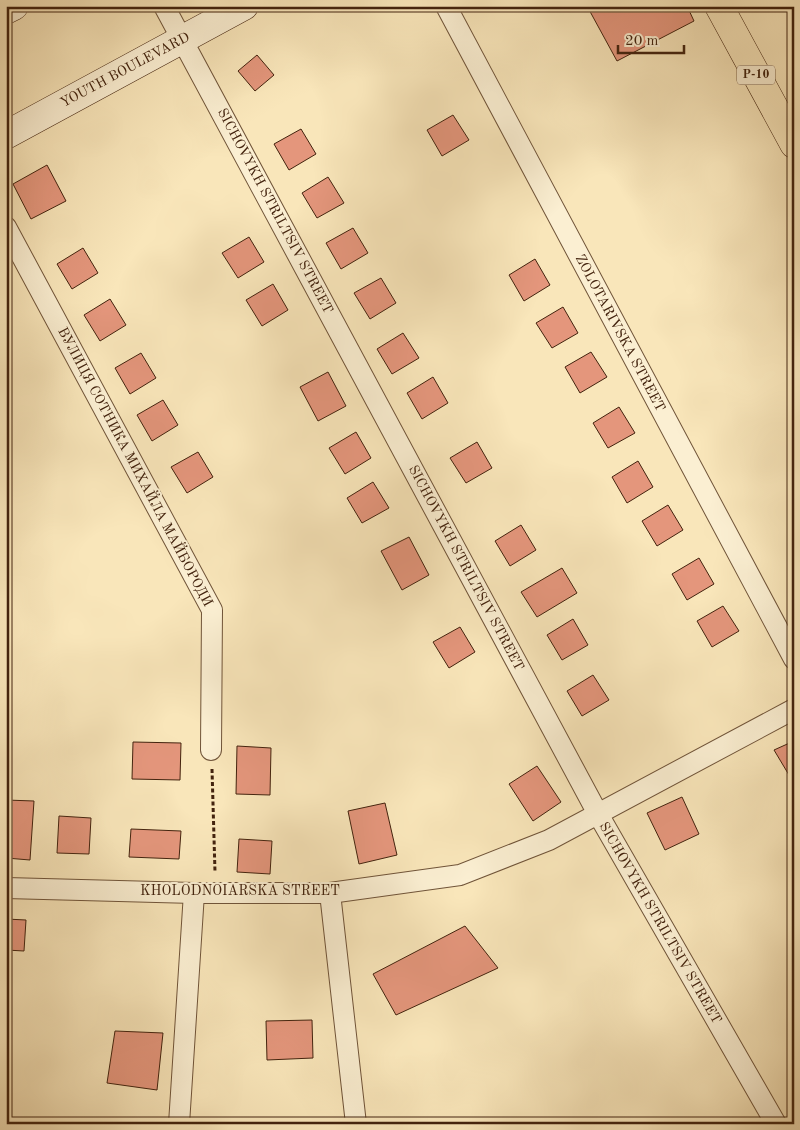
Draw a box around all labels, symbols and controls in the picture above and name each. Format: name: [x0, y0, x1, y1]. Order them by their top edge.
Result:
scale bar: [618, 22, 684, 54]
street label: YOUTH BOULEVARD: [58, 30, 192, 110]
text: 20 m: [625, 34, 659, 49]
road number: Р-10: [737, 66, 775, 84]
street label: SICHOVYKH STRILTSIV STREET: [215, 106, 335, 316]
street label: ZOLOTARIVSKA STREET: [573, 252, 667, 414]
street label: ВУЛИЦЯ СОТНИКА МИХАЙЛА МАЙБОРОДИ: [55, 323, 219, 609]
street label: SICHOVYKH STRILTSIV STREET: [406, 463, 526, 673]
street label: SICHOVYKH STRILTSIV STREET: [596, 820, 724, 1026]
street label: KHOLODNOIARSKA STREET: [140, 884, 340, 898]

